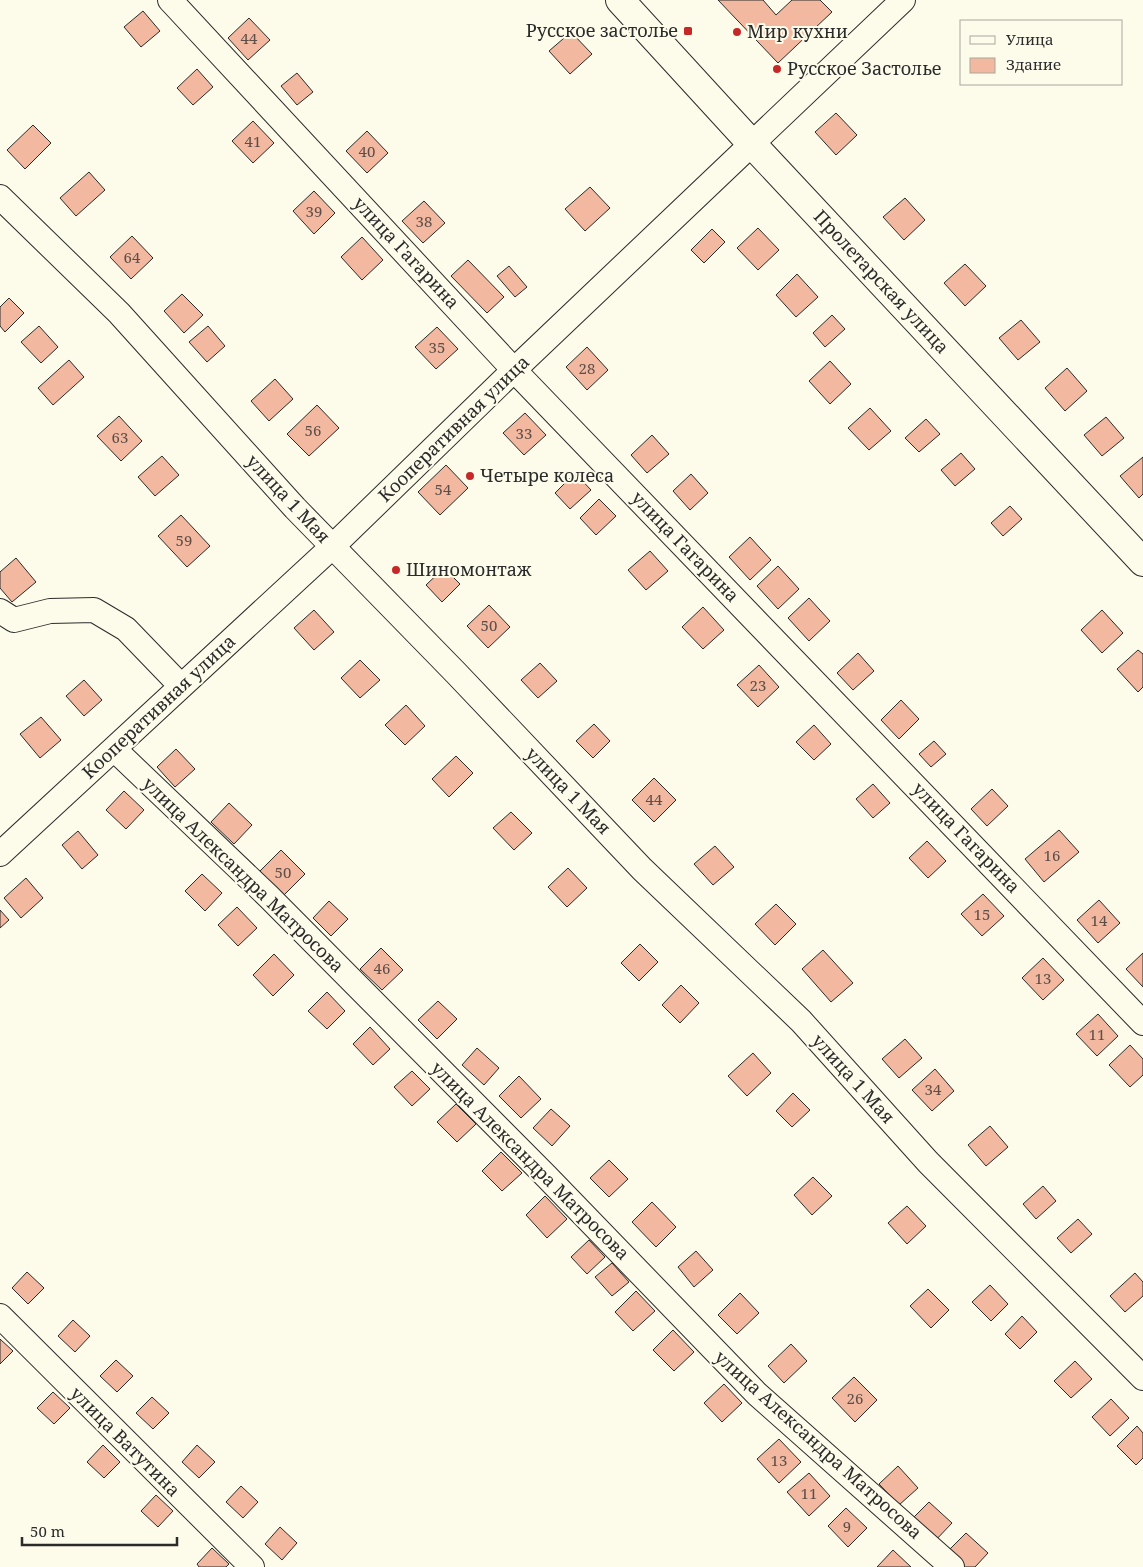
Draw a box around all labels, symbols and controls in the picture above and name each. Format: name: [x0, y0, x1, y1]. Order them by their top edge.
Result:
place label: Русское застолье: [526, 18, 678, 42]
place label: Мир кухни: [747, 19, 848, 43]
legend: [960, 20, 1123, 85]
marker: Русское застолье: [682, 25, 694, 37]
marker: Мир кухни: [731, 26, 743, 38]
house number: 44: [241, 28, 258, 48]
text: Улица: [1006, 29, 1054, 49]
text: Здание: [1006, 54, 1061, 74]
place label: Русское Застолье: [787, 56, 941, 80]
marker: Русское Застолье: [771, 63, 783, 75]
house number: 41: [245, 131, 261, 151]
house number: 40: [359, 141, 375, 161]
street label: улица Гагарина: [348, 191, 465, 314]
house number: 39: [306, 201, 322, 221]
street label: Пролетарская улица: [809, 204, 955, 358]
house number: 38: [416, 211, 432, 231]
house number: 64: [124, 247, 141, 267]
house number: 35: [429, 337, 445, 357]
street label: Кооперативная улица: [373, 350, 534, 507]
house number: 28: [579, 358, 595, 378]
house number: 56: [305, 420, 321, 440]
house number: 33: [516, 423, 532, 443]
house number: 63: [112, 427, 128, 447]
street label: улица 1 Мая: [242, 449, 336, 548]
place label: Четыре колеса: [480, 463, 614, 487]
marker: Четыре колеса: [464, 470, 476, 482]
house number: 54: [435, 479, 452, 499]
street label: улица Гагарина: [627, 486, 745, 607]
house number: 59: [176, 530, 192, 550]
place label: Шиномонтаж: [406, 557, 532, 581]
marker: Шиномонтаж: [390, 564, 402, 576]
house number: 50: [481, 615, 497, 635]
street label: Кооперативная улица: [77, 629, 240, 784]
house number: 23: [750, 675, 766, 695]
street label: улица 1 Мая: [521, 741, 617, 839]
street label: улица Александра Матросова: [138, 771, 350, 977]
street label: улица Гагарина: [908, 777, 1026, 898]
house number: 44: [646, 789, 663, 809]
house number: 16: [1044, 845, 1060, 865]
house number: 50: [275, 862, 291, 882]
house number: 15: [974, 904, 990, 924]
house number: 14: [1091, 910, 1108, 930]
house number: 46: [374, 958, 390, 978]
house number: 13: [1035, 968, 1051, 988]
house number: 11: [1089, 1024, 1105, 1044]
street label: улица 1 Мая: [807, 1028, 900, 1128]
street label: улица Александра Матросова: [426, 1056, 635, 1265]
house number: 34: [925, 1079, 942, 1099]
street label: улица Александра Матросова: [710, 1345, 927, 1544]
street label: улица Ватутина: [66, 1381, 186, 1501]
house number: 26: [847, 1388, 863, 1408]
house number: 13: [771, 1450, 787, 1470]
house number: 11: [801, 1483, 817, 1503]
scale bar: [22, 1514, 178, 1546]
house number: 9: [843, 1516, 851, 1536]
text: 50 m: [30, 1521, 65, 1541]

